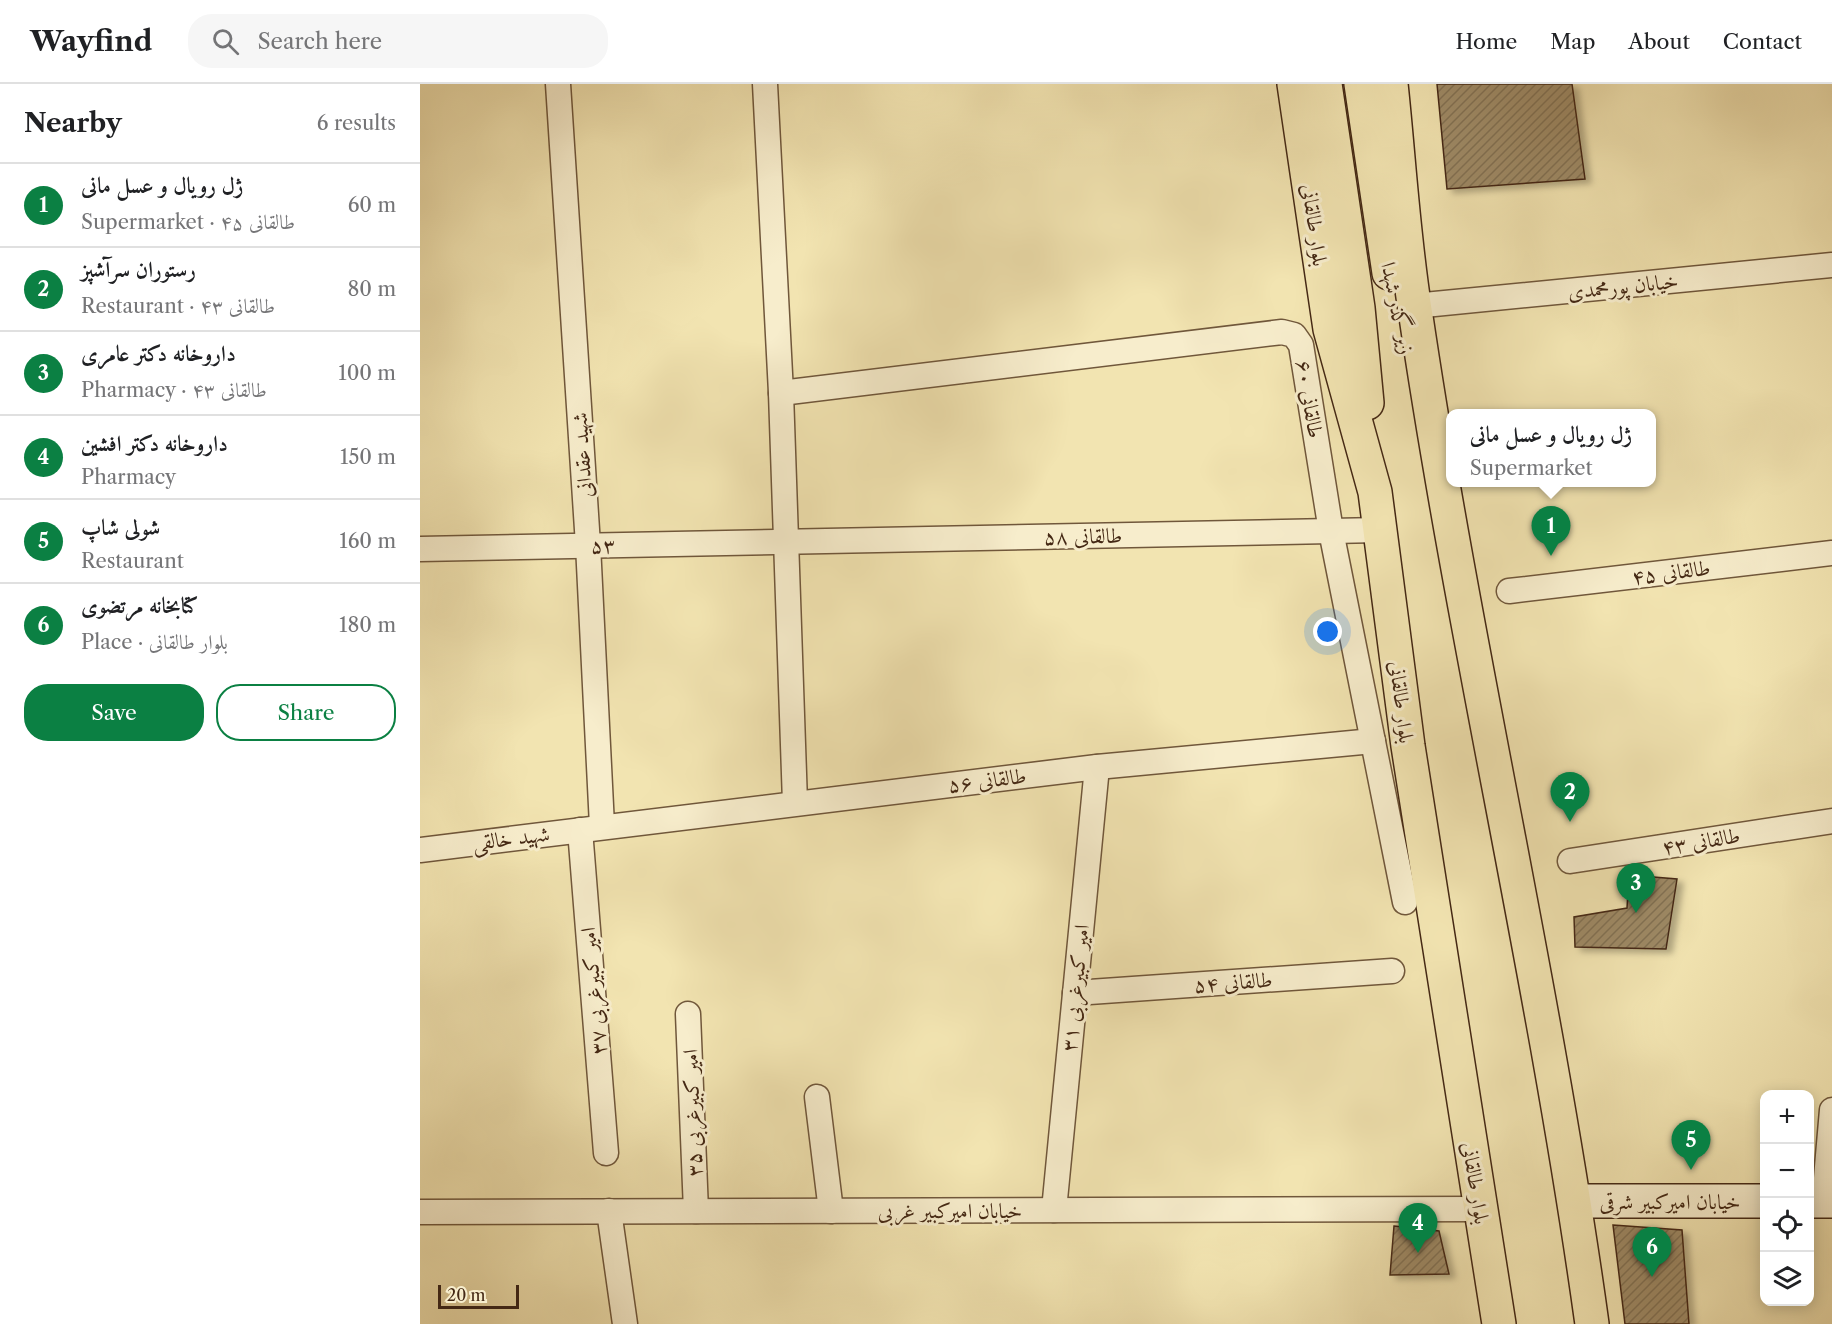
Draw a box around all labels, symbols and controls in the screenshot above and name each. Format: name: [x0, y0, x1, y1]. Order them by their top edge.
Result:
search box: [188, 14, 608, 68]
text: Wayfind: [30, 24, 152, 58]
icon: search: [209, 25, 242, 58]
text: Search here: [257, 28, 382, 55]
text: Home: [1456, 29, 1517, 54]
text: Map: [1550, 29, 1595, 54]
text: About: [1628, 29, 1690, 54]
text: Contact: [1723, 29, 1802, 54]
text: Nearby: [24, 107, 122, 139]
text: 6 results: [317, 111, 396, 135]
text: ژل رویال و عسل مانی: [81, 172, 244, 199]
street label: بلوار طالقانی: [1296, 182, 1333, 268]
text: 1: [39, 193, 48, 217]
text: 60 m: [348, 193, 396, 217]
text: Supermarket · طالقانی ۴۵: [81, 210, 295, 234]
text: رستوران سرآشپز: [81, 256, 196, 283]
street label: زیر گذر شهدا: [1374, 259, 1422, 357]
street label: خیابان پورمحمدی: [1567, 268, 1680, 307]
text: 2: [38, 277, 49, 301]
text: 80 m: [348, 277, 396, 301]
text: Restaurant · طالقانی ۴۳: [81, 294, 275, 318]
text: داروخانه دکتر عامری: [81, 340, 236, 367]
street label: طالقانی ۶۰: [1291, 358, 1329, 440]
text: 3: [38, 361, 49, 385]
text: 100 m: [338, 361, 396, 385]
text: Pharmacy · طالقانی ۴۳: [81, 378, 267, 402]
popup: [1446, 409, 1656, 487]
street label: شهید عقدانی: [567, 411, 599, 498]
text: ژل رویال و عسل مانی: [1470, 421, 1632, 448]
text: داروخانه دکتر افشین: [81, 430, 228, 457]
text: 4: [38, 445, 49, 469]
text: 150 m: [340, 445, 396, 469]
text: Supermarket: [1470, 456, 1593, 480]
text: Pharmacy: [81, 465, 176, 489]
pin: 1: [1532, 506, 1570, 556]
text: شولی شاپ: [81, 514, 160, 541]
street label: طالقانی ۵۸: [1043, 523, 1123, 549]
text: 5: [38, 529, 49, 553]
text: 160 m: [339, 529, 396, 553]
street label: ۵۳: [590, 532, 616, 558]
text: Restaurant: [81, 549, 184, 573]
street label: طالقانی ۴۵: [1630, 555, 1712, 589]
text: کتابخانه مرتضوی: [81, 592, 198, 619]
text: 6: [38, 613, 49, 637]
text: 180 m: [339, 613, 396, 637]
your location: [1313, 617, 1342, 646]
text: Place · بلوار طالقانی: [81, 630, 228, 654]
street label: بلوار طالقانی: [1384, 659, 1419, 745]
button: Save: [24, 684, 204, 741]
button: Share: [216, 684, 396, 741]
street label: طالقانی ۵۶: [946, 763, 1028, 797]
pin: 2: [1550, 772, 1590, 822]
street label: شهید خالقی: [471, 821, 551, 858]
street label: طالقانی ۴۳: [1660, 822, 1742, 860]
pin: 3: [1616, 864, 1656, 913]
street label: امیر کبیرغربی ۳۱: [1056, 923, 1097, 1053]
street label: امیر کبیرغربی ۳۷: [575, 926, 614, 1056]
street label: طالقانی ۵۴: [1193, 967, 1273, 997]
street label: امیر کبیرغربی ۳۵: [677, 1049, 710, 1177]
map controls: [1760, 1090, 1814, 1306]
button: +: [1760, 1090, 1814, 1144]
pin: 5: [1672, 1120, 1710, 1170]
street label: بلوار طالقانی: [1456, 1140, 1495, 1226]
button: −: [1760, 1144, 1814, 1198]
street label: خیابان امیرکبیر شرقی: [1599, 1189, 1741, 1216]
street label: خیابان امیرکبیر غربی: [878, 1198, 1022, 1226]
button: locate: [1760, 1198, 1814, 1252]
pin: 4: [1398, 1204, 1438, 1253]
pin: 6: [1632, 1228, 1672, 1277]
button: layers: [1760, 1252, 1814, 1306]
scale bar: [438, 1282, 519, 1310]
text: 20 m: [447, 1285, 486, 1305]

